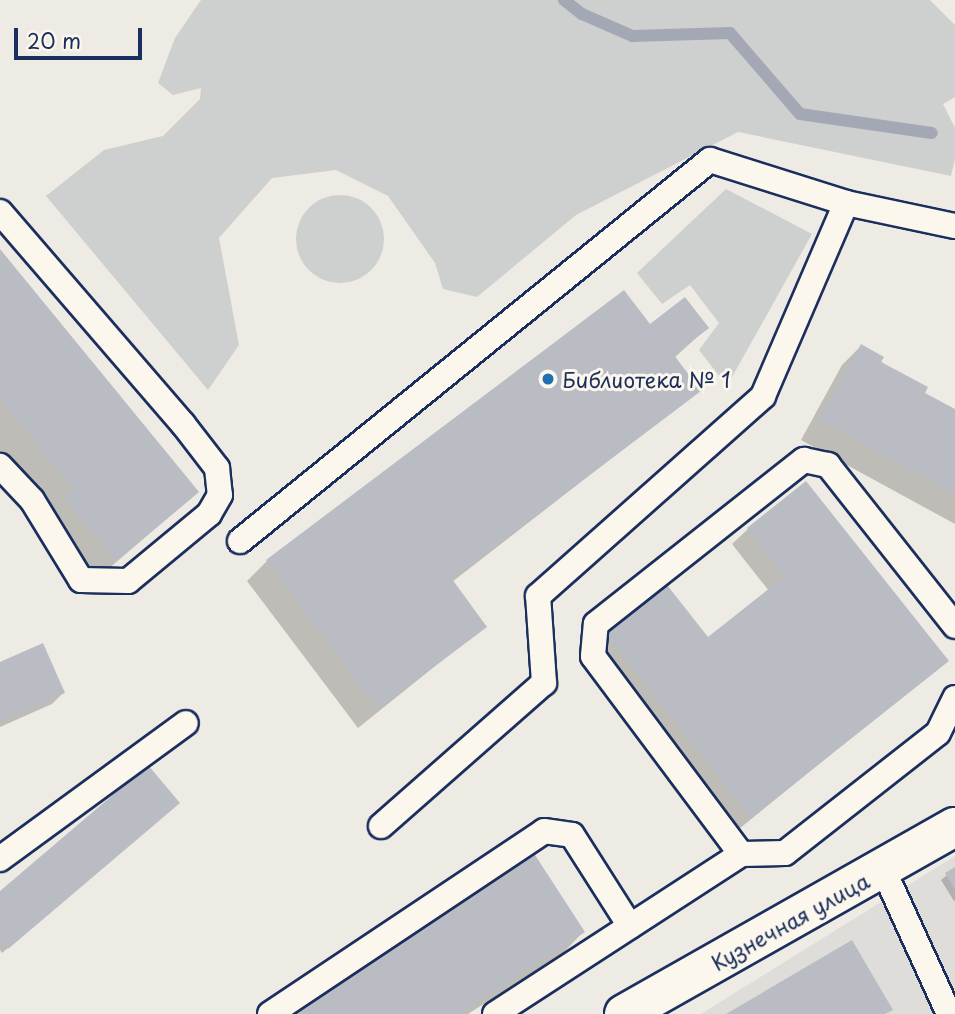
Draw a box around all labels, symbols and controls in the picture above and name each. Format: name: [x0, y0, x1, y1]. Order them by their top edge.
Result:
scale bar: [18, 14, 145, 58]
text: 20 m: [27, 24, 81, 56]
place label: Библиотека № 1: [562, 366, 730, 392]
marker: Библиотека № 1: [540, 371, 556, 387]
street label: Кузнечная улица: [706, 867, 874, 975]

